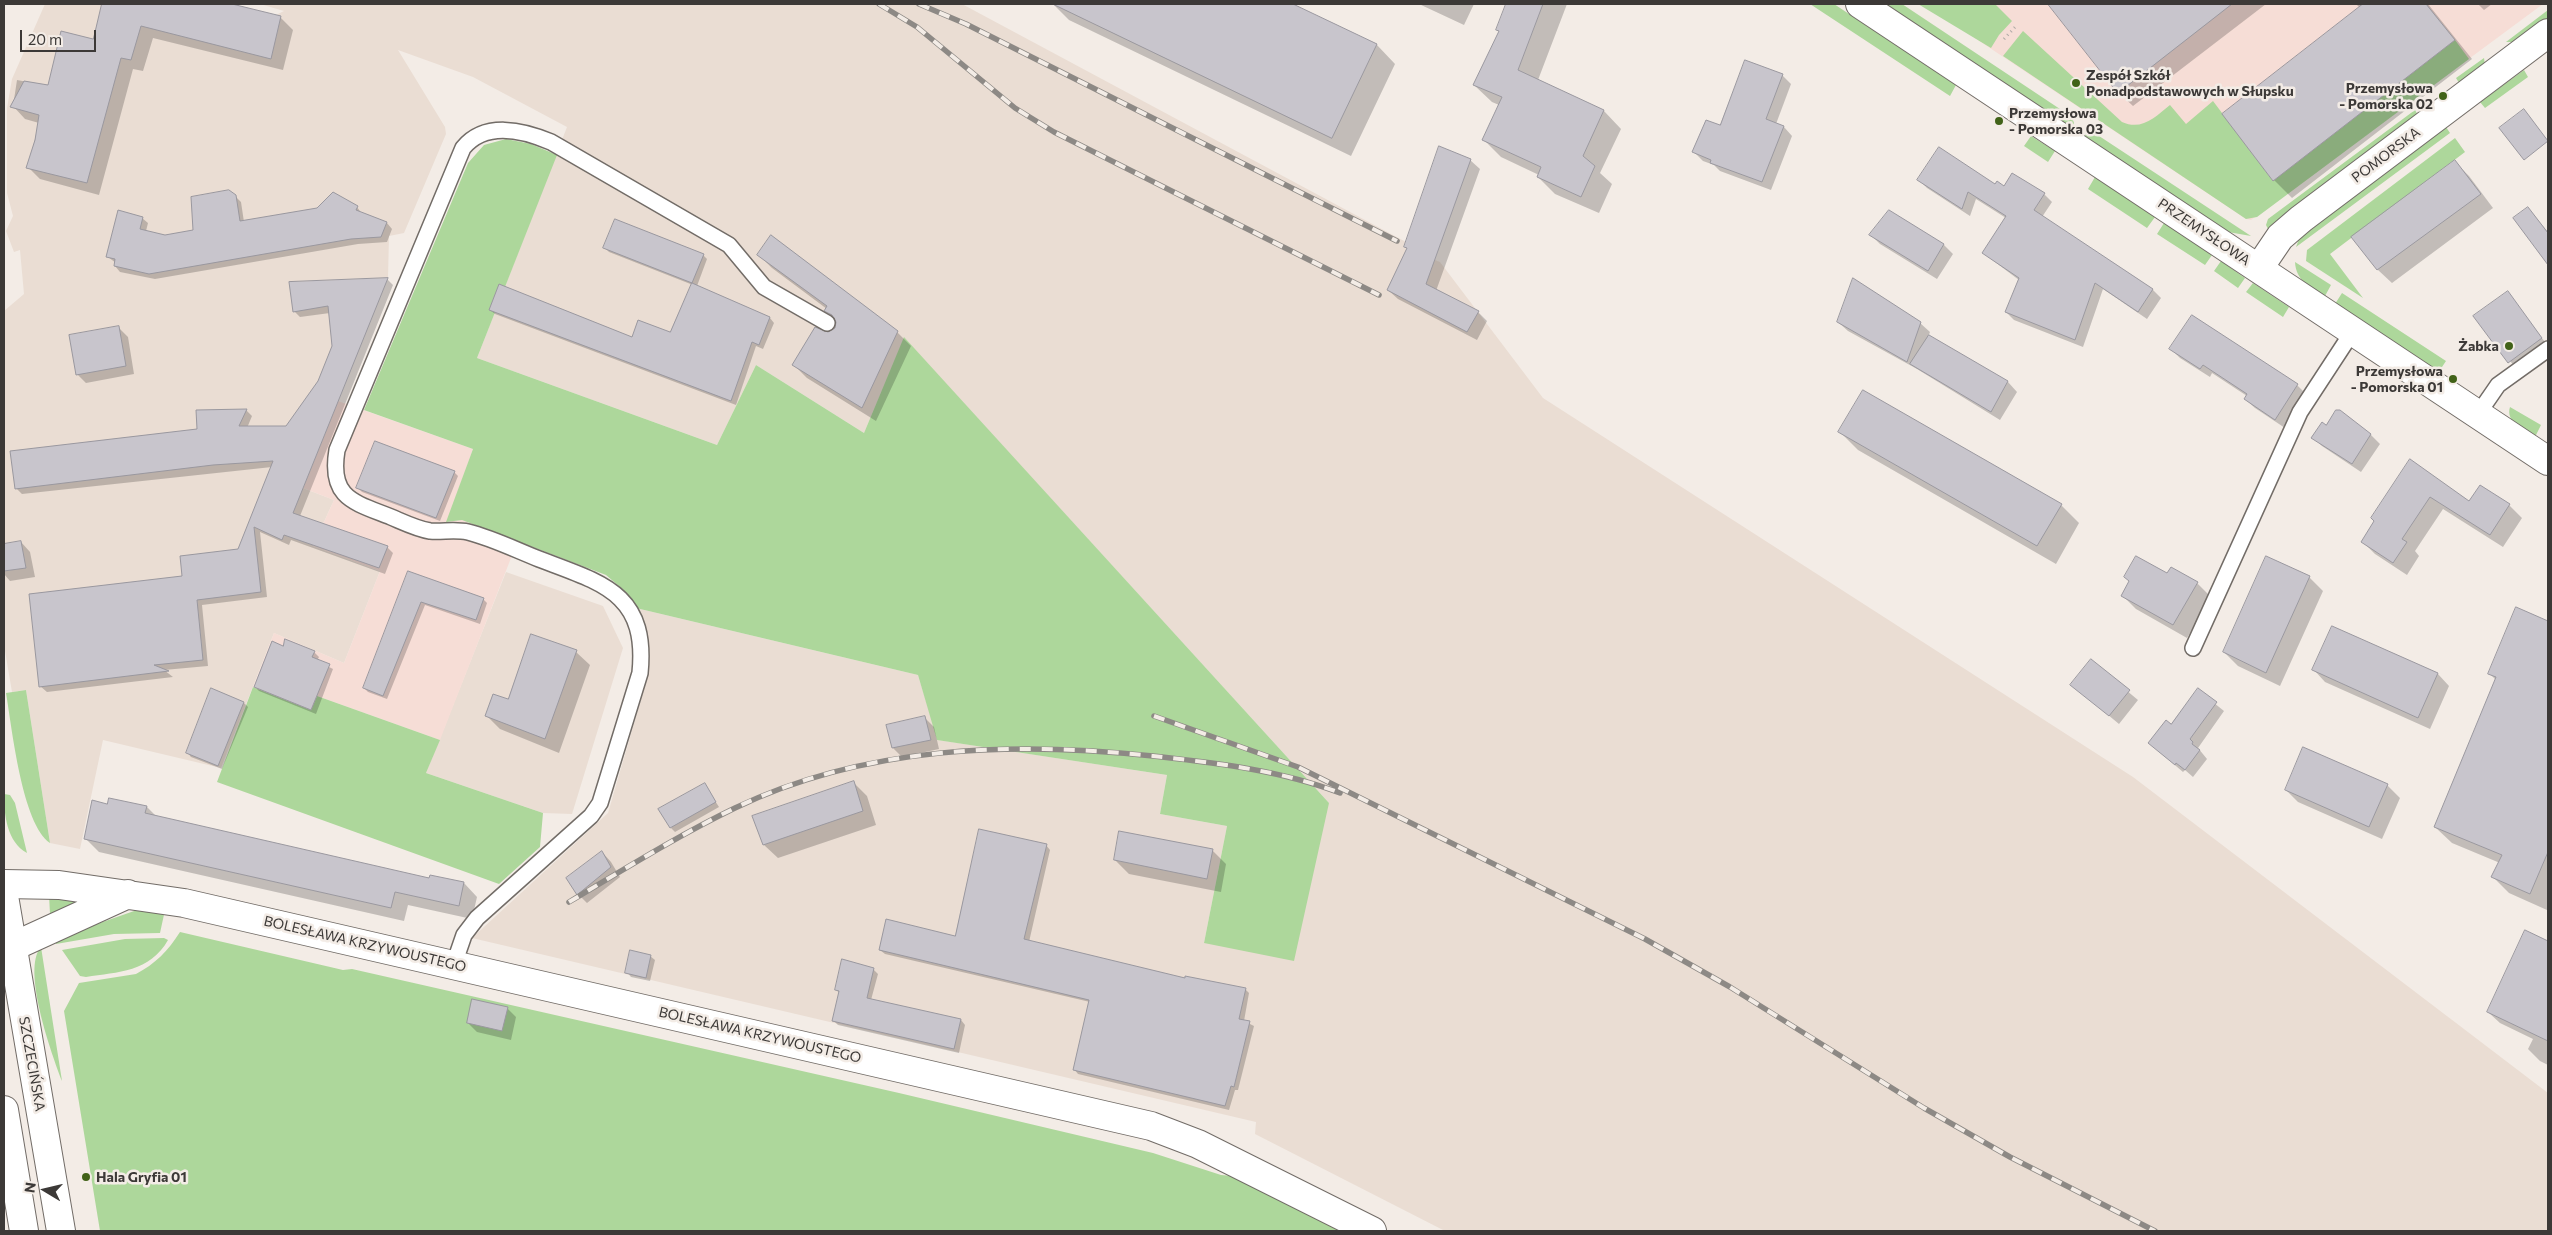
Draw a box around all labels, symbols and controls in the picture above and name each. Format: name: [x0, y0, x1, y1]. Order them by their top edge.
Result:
scale bar: [22, 20, 99, 52]
text: 20 m: [28, 30, 62, 48]
place label: Zespół Szkół Ponadpodstawowych w Słupsku: [2086, 67, 2294, 100]
marker: Zespół Szkół Ponadpodstawowych w Słupsku: [2070, 77, 2082, 89]
place label: Przemysłowa - Pomorska 02: [2339, 80, 2433, 112]
marker: Przemysłowa - Pomorska 02: [2437, 90, 2449, 102]
place label: Przemysłowa - Pomorska 03: [2009, 105, 2103, 138]
marker: Przemysłowa - Pomorska 03: [1993, 115, 2005, 127]
street label: POMORSKA: [2349, 124, 2423, 186]
street label: PRZEMYSŁOWA: [2155, 195, 2253, 269]
place label: Żabka: [2458, 338, 2499, 354]
marker: Żabka: [2503, 340, 2515, 352]
place label: Przemysłowa - Pomorska 01: [2351, 363, 2443, 396]
marker: Przemysłowa - Pomorska 01: [2447, 373, 2459, 385]
street label: BOLESŁAWA KRZYWOUSTEGO: [262, 912, 468, 976]
street label: BOLESŁAWA KRZYWOUSTEGO: [657, 1003, 863, 1067]
street label: SZCZECIŃSKA: [15, 1015, 49, 1113]
north arrow: [20, 1165, 70, 1215]
place label: Hala Gryfia 01: [96, 1169, 187, 1185]
marker: Hala Gryfia 01: [80, 1171, 92, 1183]
text: N: [20, 1181, 39, 1194]

